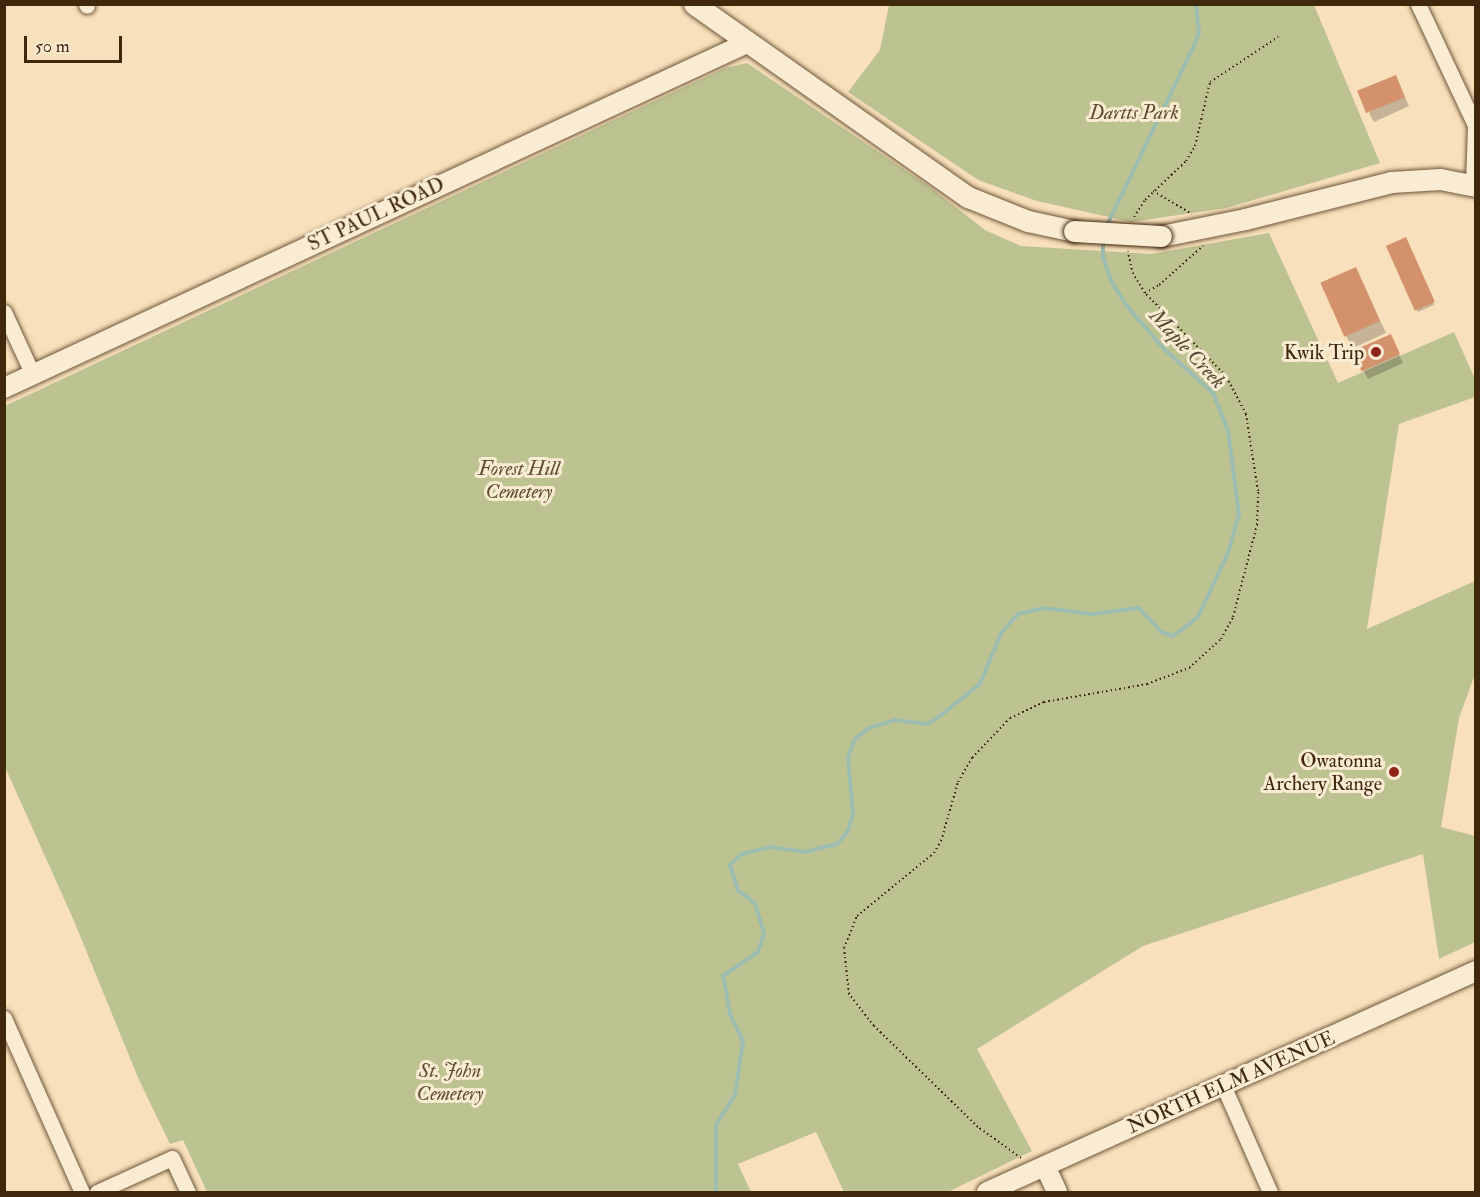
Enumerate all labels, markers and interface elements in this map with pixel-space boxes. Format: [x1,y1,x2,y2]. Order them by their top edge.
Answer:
scale bar [27,24,124,62]
text: 50 m [35,35,70,58]
park label: Dartts Park [1089,100,1179,124]
street label: ST PAUL ROAD [304,172,448,256]
water label: Maple Creek [1144,304,1230,394]
place label: Kwik Trip [1284,340,1364,364]
marker: Kwik Trip [1369,345,1383,359]
park label: Forest Hill Cemetery [478,456,560,503]
place label: Owatonna Archery Range [1263,748,1382,795]
marker: Owatonna Archery Range [1387,765,1401,779]
street label: NORTH ELM AVENUE [1124,1025,1338,1139]
park label: St. John Cemetery [417,1058,483,1105]

